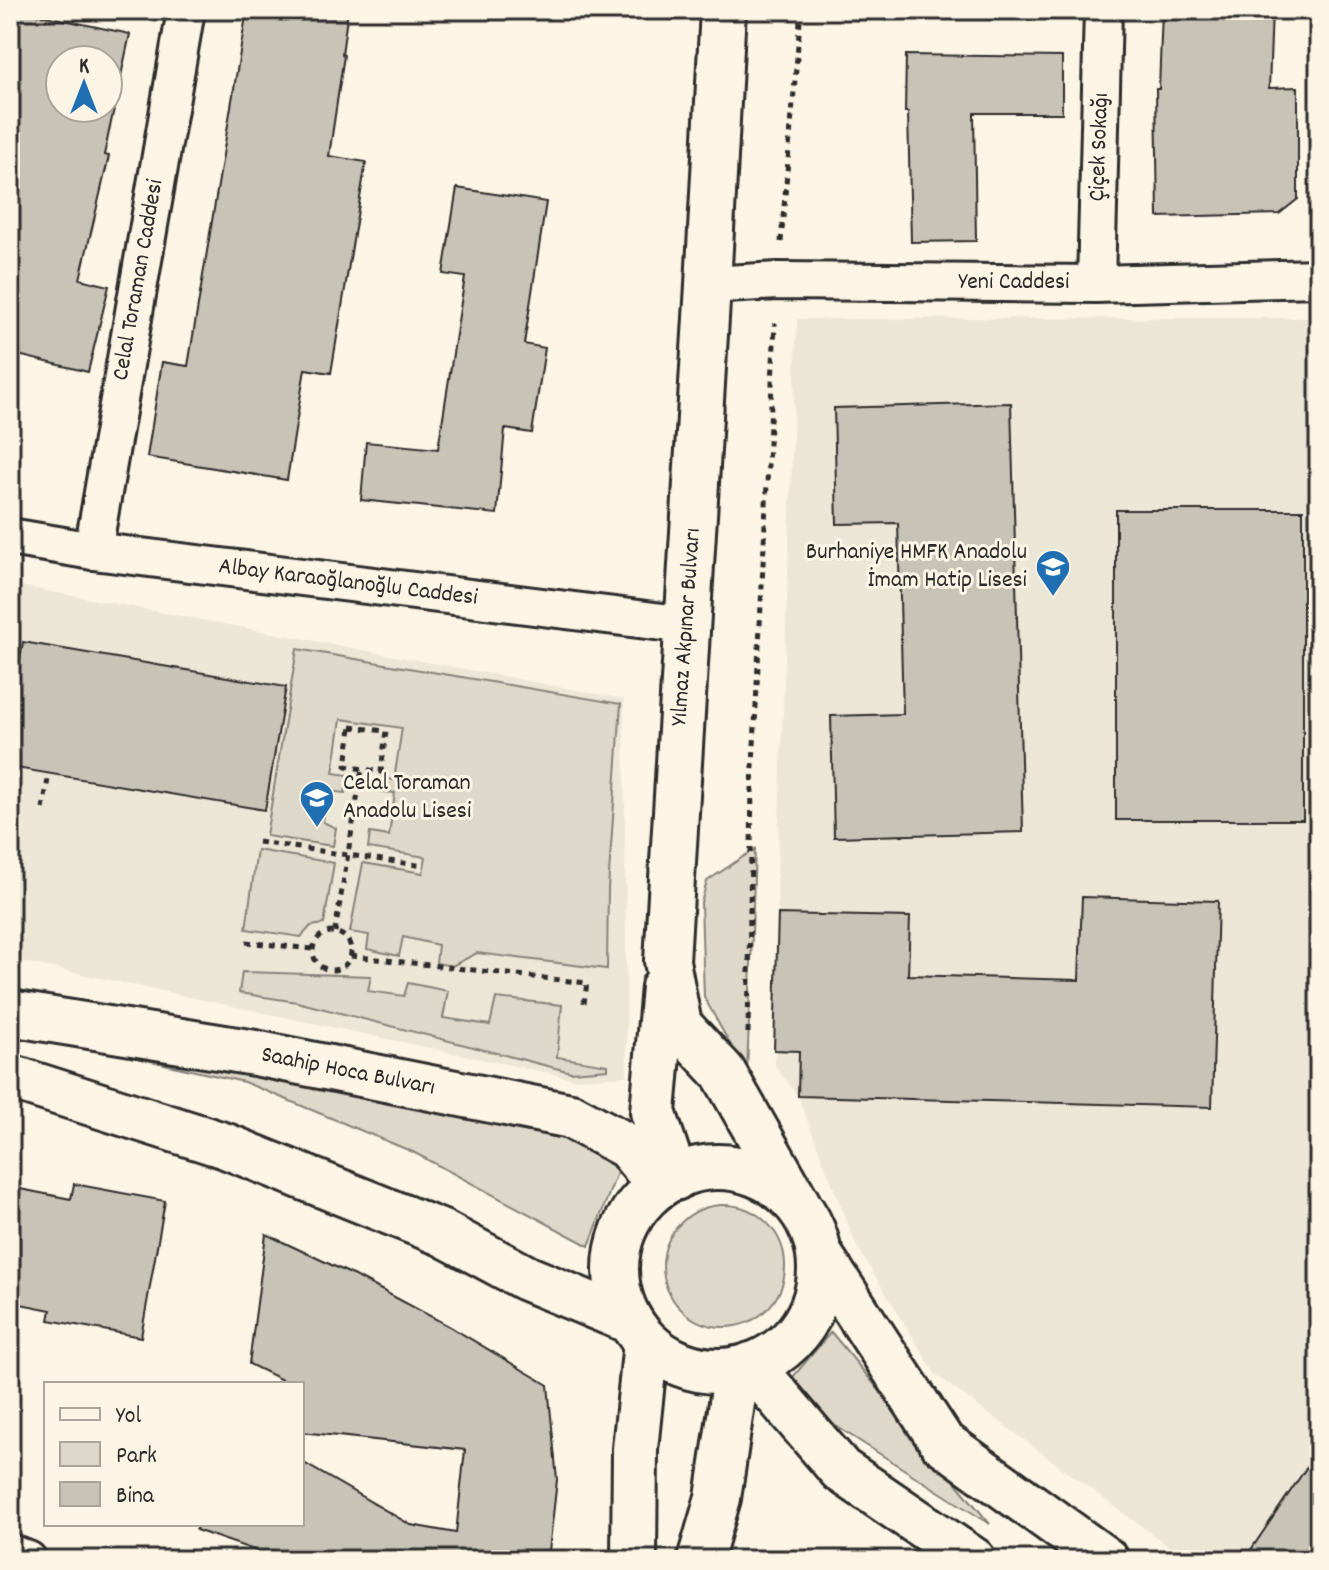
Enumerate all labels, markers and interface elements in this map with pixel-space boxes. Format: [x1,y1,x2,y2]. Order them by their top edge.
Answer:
north arrow [44,44,124,124]
text: K [79,52,89,83]
street label: Çiçek Sokağı [1081,92,1119,202]
street label: Celal Toraman Caddesi [105,177,173,383]
street label: Yeni Caddesi [959,266,1070,300]
street label: Yılmaz Akpınar Bulvarı [663,527,711,727]
place label: Burhaniye HMFK Anadolu İmam Hatip Lisesi [806,536,1027,598]
school or university icon: Burhaniye HMFK Anadolu İmam Hatip Lisesi [1034,548,1072,598]
street label: Albay Karaoğlanoğlu Caddesi [216,550,480,616]
place label: Celal Toraman Anadolu Lisesi [343,767,471,829]
school or university icon: Celal Toraman Anadolu Lisesi [298,779,336,829]
street label: Saahip Hoca Bulvarı [258,1038,438,1106]
legend [44,1382,304,1526]
text: Yol [116,1400,141,1434]
text: Park [116,1440,157,1474]
text: Bina [116,1480,155,1514]

